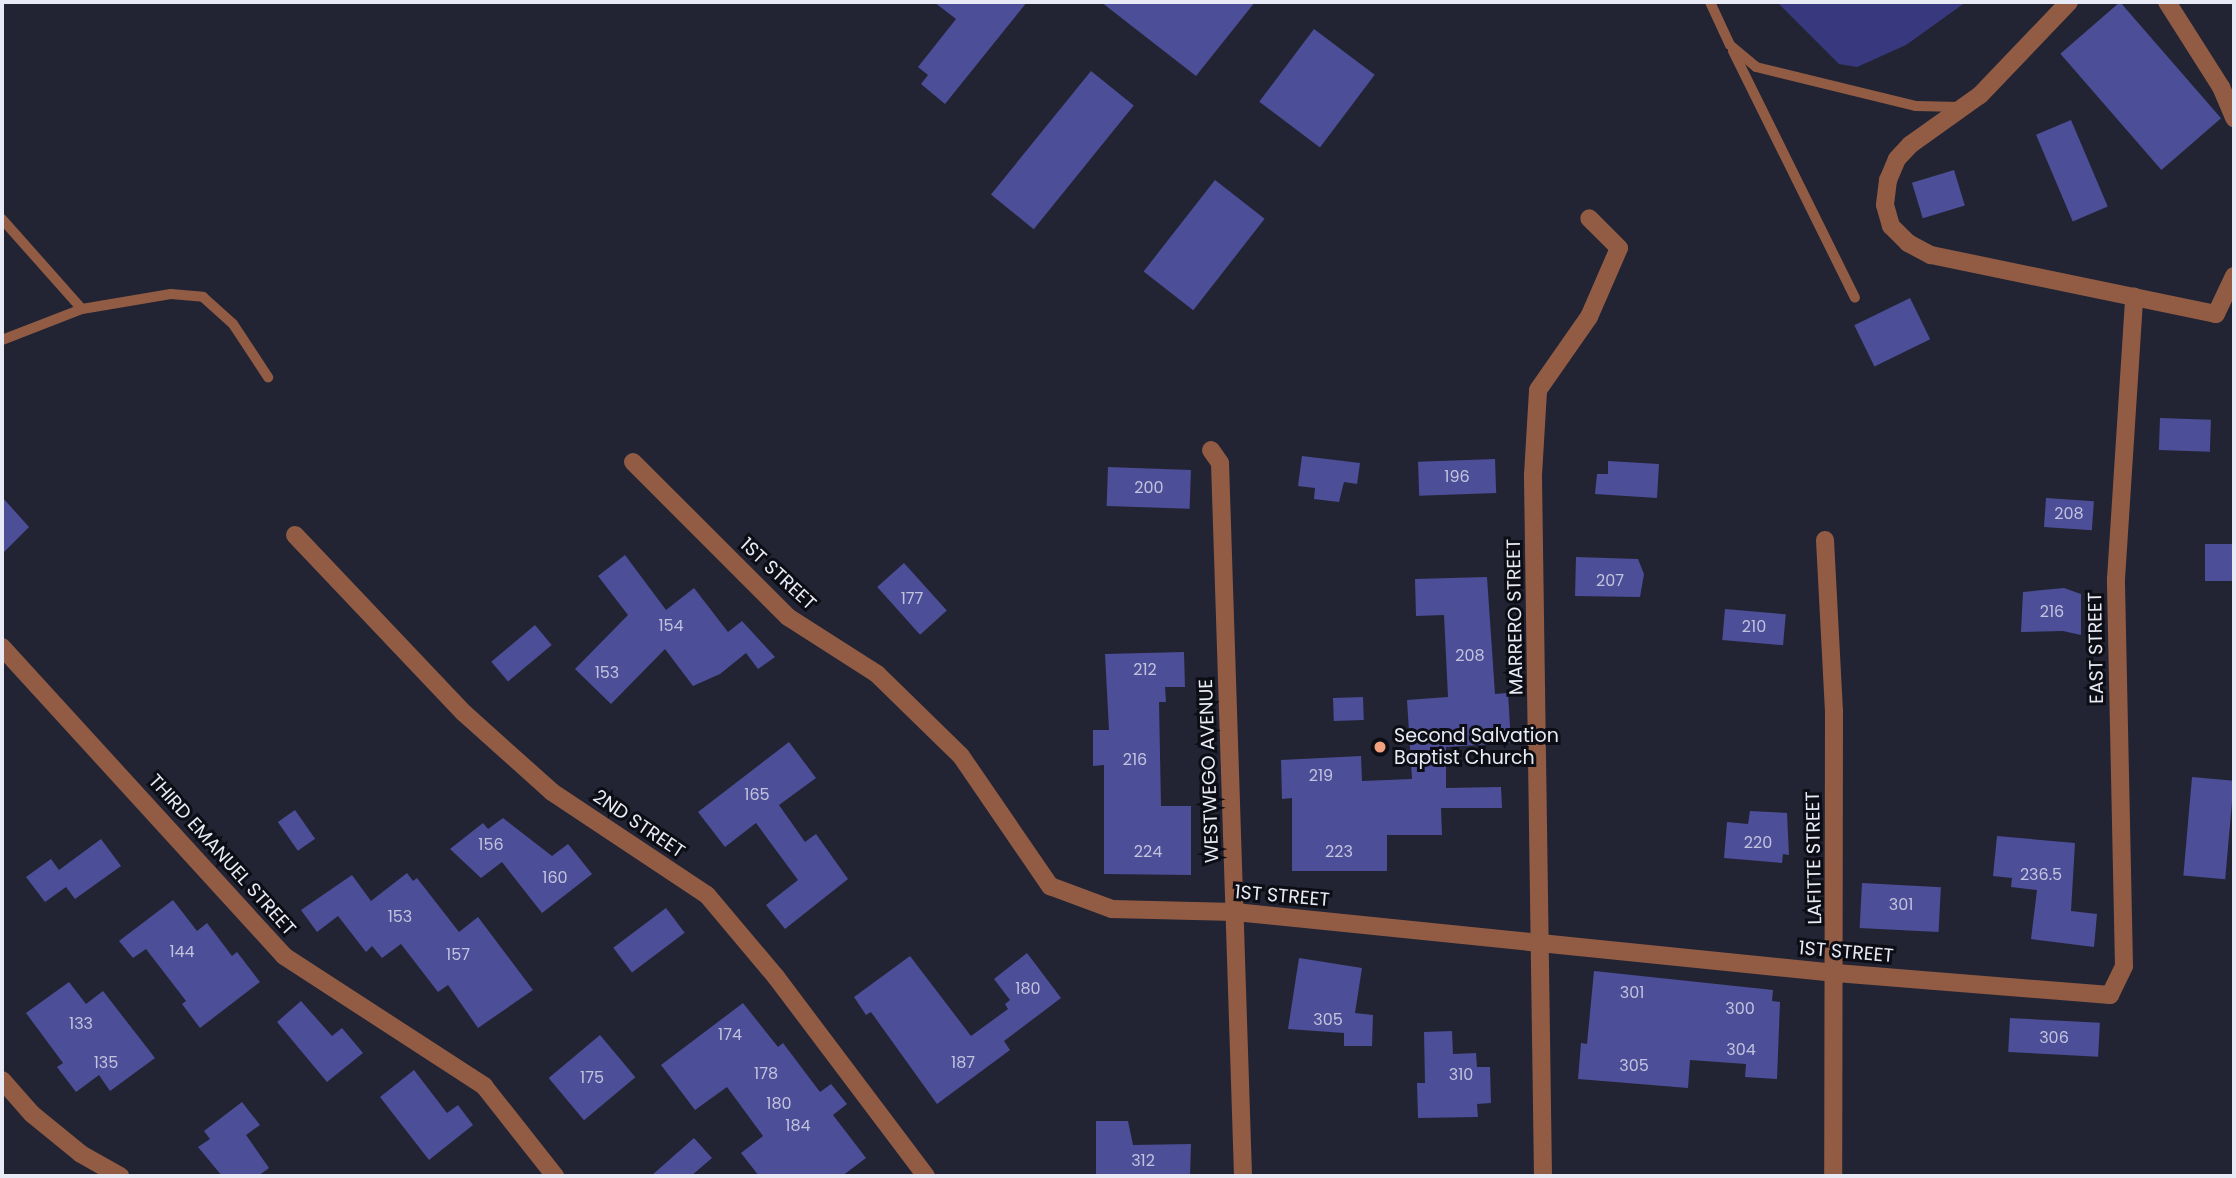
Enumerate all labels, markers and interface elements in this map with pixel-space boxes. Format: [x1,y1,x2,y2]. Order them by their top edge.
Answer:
house number: 196 [1444,467,1470,487]
house number: 200 [1134,478,1164,498]
house number: 208 [2054,504,2084,524]
street label: 1ST STREET [735,533,821,615]
street label: MARRERO STREET [1502,539,1528,695]
house number: 207 [1596,571,1624,591]
house number: 177 [901,589,923,609]
street label: EAST STREET [2084,592,2108,704]
house number: 216 [2040,602,2064,622]
house number: 154 [658,616,684,636]
house number: 210 [1742,617,1766,637]
house number: 208 [1455,646,1485,666]
house number: 212 [1133,660,1157,680]
house number: 153 [595,663,619,683]
street label: WESTWEGO AVENUE [1194,679,1224,863]
place label: Second Salvation Baptist Church [1394,725,1559,769]
marker: Second Salvation Baptist Church [1372,739,1388,755]
house number: 216 [1123,750,1147,770]
house number: 219 [1309,766,1333,786]
street label: THIRD EMANUEL STREET [144,770,300,940]
street label: 2ND STREET [589,785,689,863]
house number: 165 [744,785,770,805]
street label: LAFITTE STREET [1801,791,1827,925]
house number: 220 [1744,833,1772,853]
house number: 156 [478,835,504,855]
house number: 224 [1134,842,1162,862]
house number: 223 [1325,842,1353,862]
house number: 236.5 [2020,865,2062,885]
house number: 160 [542,868,568,888]
street label: 1ST STREET [1234,880,1330,912]
house number: 301 [1889,895,1913,915]
house number: 153 [388,907,412,927]
street label: 1ST STREET [1798,936,1894,968]
house number: 144 [169,942,195,962]
house number: 157 [446,945,470,965]
house number: 180 [1015,979,1041,999]
house number: 301 [1620,983,1644,1003]
house number: 300 [1725,999,1755,1019]
house number: 305 [1313,1010,1343,1030]
house number: 133 [69,1014,93,1034]
house number: 174 [718,1025,742,1045]
house number: 306 [2039,1028,2069,1048]
house number: 304 [1726,1040,1756,1060]
house number: 135 [94,1053,118,1073]
house number: 187 [951,1053,975,1073]
house number: 305 [1619,1056,1649,1076]
house number: 178 [754,1064,778,1084]
house number: 310 [1449,1065,1473,1085]
house number: 175 [580,1068,604,1088]
house number: 180 [766,1094,792,1114]
house number: 184 [785,1116,811,1136]
house number: 312 [1131,1151,1155,1171]

